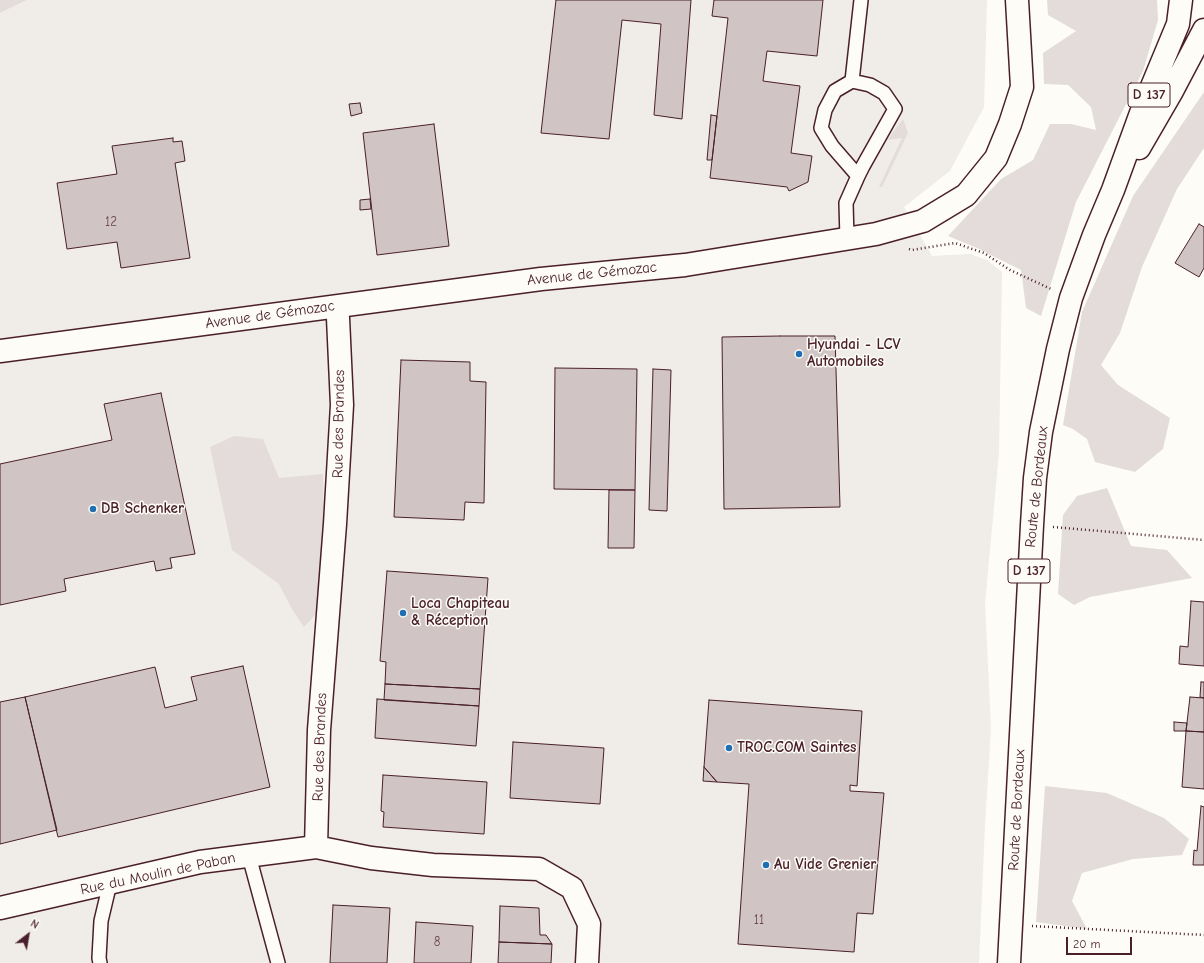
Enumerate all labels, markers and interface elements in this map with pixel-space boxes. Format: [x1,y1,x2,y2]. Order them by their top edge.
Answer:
road number: D 137 [1128,83,1170,107]
house number: 12 [105,214,117,230]
street label: Avenue de Gémozac [526,258,658,290]
street label: Avenue de Gémozac [204,297,336,333]
place label: Hyundai - LCV Automobiles [807,336,901,371]
marker: Hyundai - LCV Automobiles [794,349,804,359]
street label: Rue des Brandes [329,370,349,478]
street label: Route de Bordeaux [1022,425,1052,549]
place label: DB Schenker [101,500,184,518]
marker: DB Schenker [88,504,98,514]
road number: D 137 [1008,559,1050,583]
place label: Loca Chapiteau & Réception [411,595,510,630]
marker: Loca Chapiteau & Réception [398,608,408,618]
street label: Rue des Brandes [309,692,331,802]
place label: TROC.COM Saintes [737,739,856,757]
marker: TROC.COM Saintes [724,743,734,753]
street label: Route de Bordeaux [1005,749,1029,871]
street label: Rue du Moulin de Paban [79,849,237,899]
place label: Au Vide Grenier [774,856,876,874]
marker: Au Vide Grenier [761,860,771,870]
house number: 11 [754,912,764,928]
north arrow [8,915,48,955]
text: N [28,917,41,932]
scale bar [1068,929,1134,955]
house number: 8 [434,934,440,950]
text: 20 m [1073,937,1101,951]

